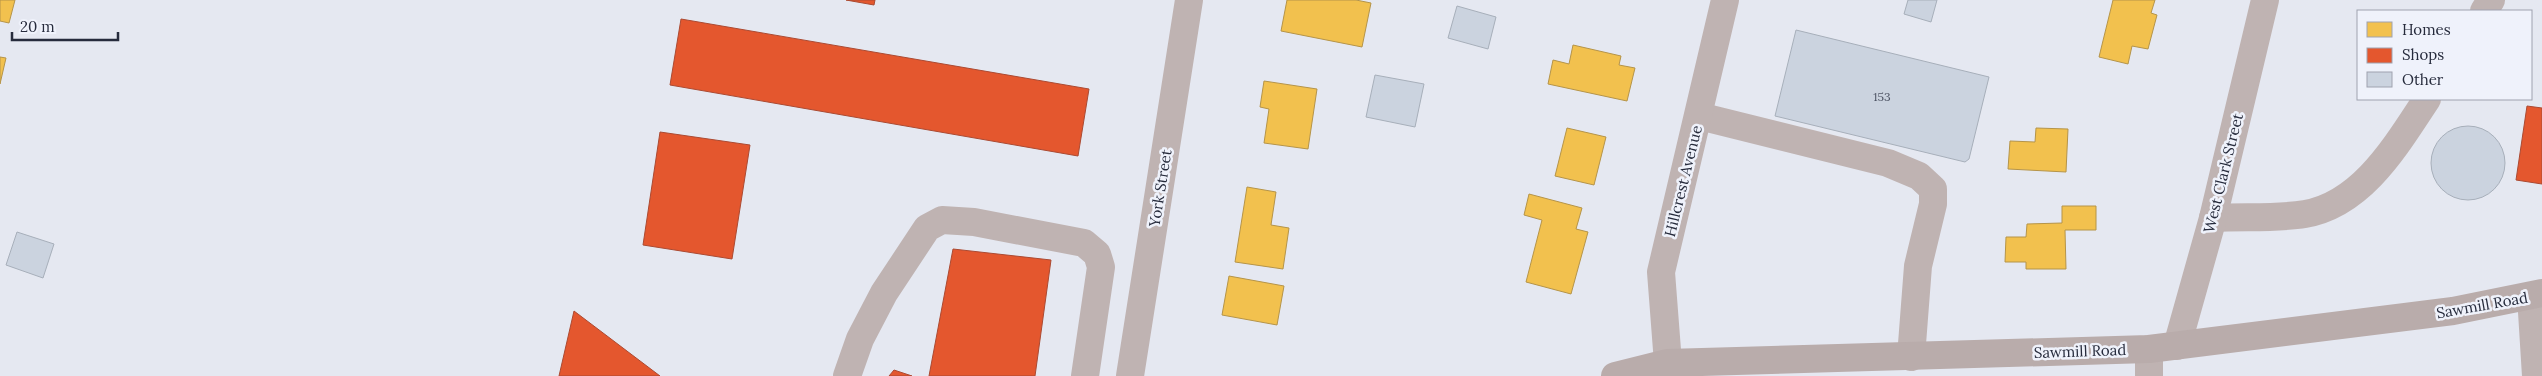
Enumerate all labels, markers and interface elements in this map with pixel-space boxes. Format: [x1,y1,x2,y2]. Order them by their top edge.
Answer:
scale bar [12,10,119,42]
legend [2357,10,2532,100]
text: 20 m [20,17,55,36]
text: Homes [2402,20,2451,39]
text: Shops [2402,45,2444,64]
text: Other [2402,70,2444,89]
house number: 153 [1873,89,1891,104]
street label: West Clark Street [2199,111,2247,235]
street label: Hillcrest Avenue [1660,123,1706,239]
street label: York Street [1144,148,1176,229]
street label: Sawmill Road [2435,288,2529,322]
street label: Sawmill Road [2033,340,2127,362]

